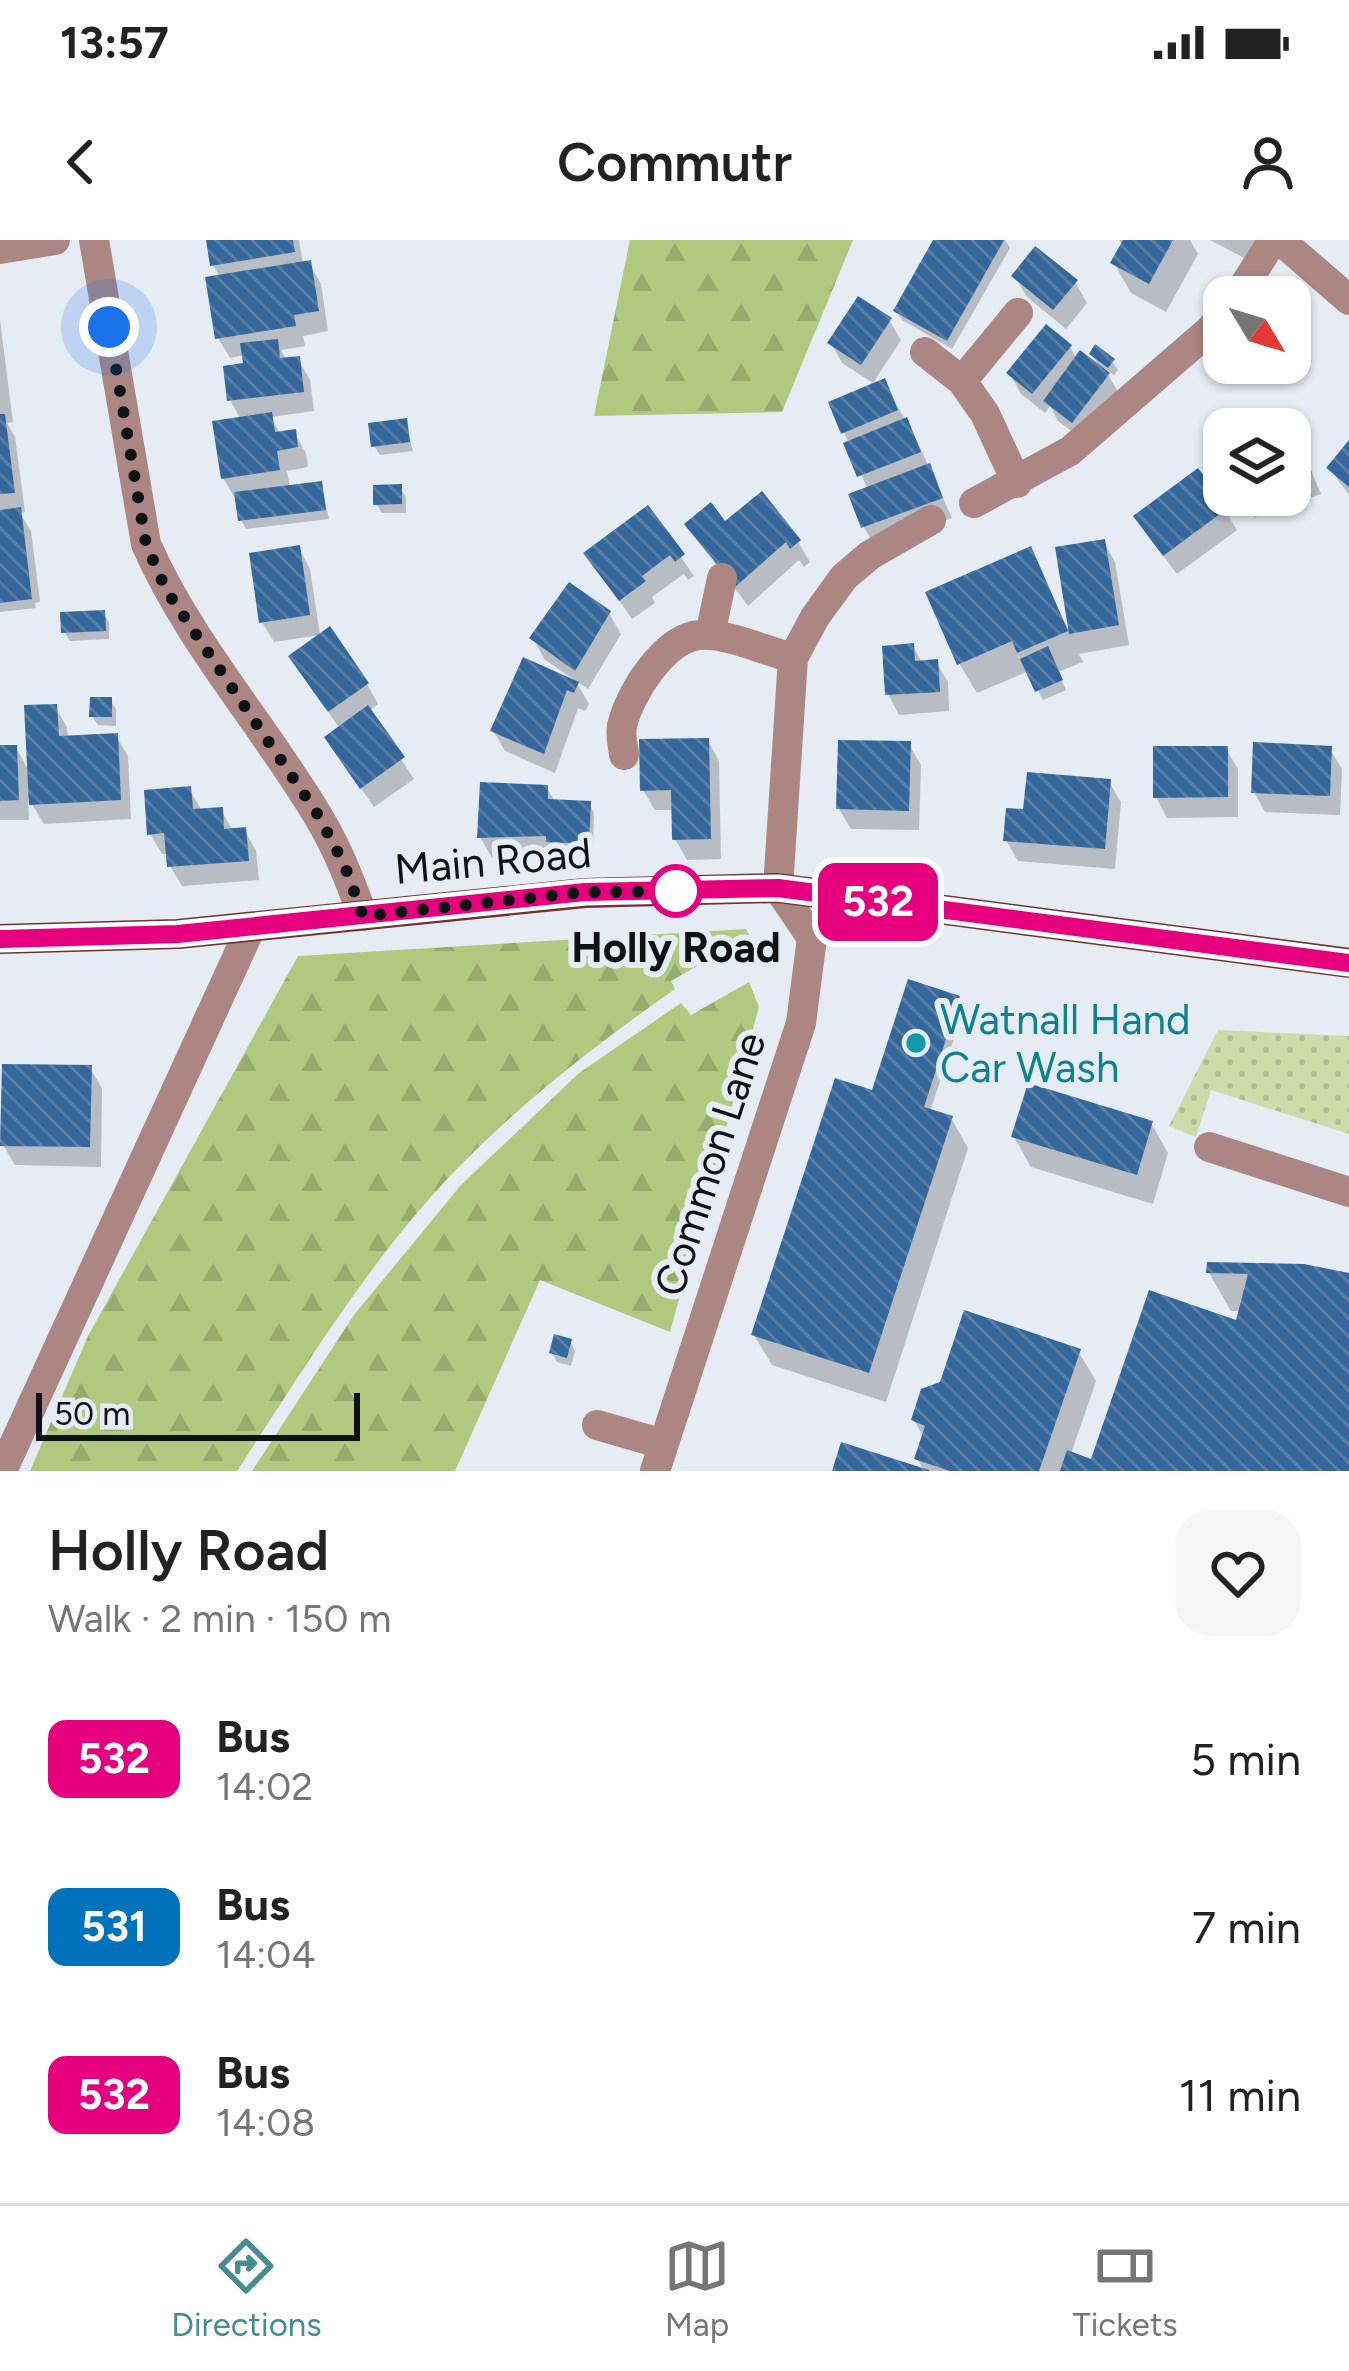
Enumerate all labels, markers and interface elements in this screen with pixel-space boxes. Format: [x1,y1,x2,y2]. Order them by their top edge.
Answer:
text: 13:57 [60,15,169,69]
icon: back [48,129,114,195]
icon: person [1235,129,1301,195]
text: Commutr [557,130,792,195]
north arrow [1203,276,1311,384]
map controls [1203,276,1311,516]
your location [79,297,139,357]
button: layers [1203,408,1311,516]
street label: Main Road [393,827,593,895]
line badge: 532 [809,863,947,941]
marker: Holly Road [651,866,701,916]
text: 532 [842,876,914,927]
place label: Holly Road [571,922,781,973]
place label: Watnall Hand Car Wash [940,994,1191,1093]
street label: Common Lane [643,1026,777,1302]
marker: Watnall Hand Car Wash [903,1030,929,1056]
scale bar [36,1387,360,1440]
text: 50 m [54,1394,130,1433]
button: heart [1175,1510,1301,1636]
text: Holly Road [48,1516,329,1584]
text: Walk · 2 min · 150 m [48,1595,391,1642]
text: Bus [216,1709,290,1763]
text: 5 min [1190,1732,1301,1786]
text: 532 [78,1733,150,1784]
text: 14:02 [216,1763,313,1810]
text: Bus [216,1877,290,1931]
text: 7 min [1192,1900,1301,1954]
text: 531 [81,1901,147,1952]
text: 14:04 [216,1931,315,1978]
text: Bus [216,2045,290,2099]
text: 11 min [1179,2068,1301,2122]
text: 532 [78,2069,150,2120]
text: 14:08 [216,2099,315,2146]
tab: Directions [171,2233,322,2344]
tab: Map [664,2233,730,2344]
tab: Tickets [1073,2233,1178,2344]

